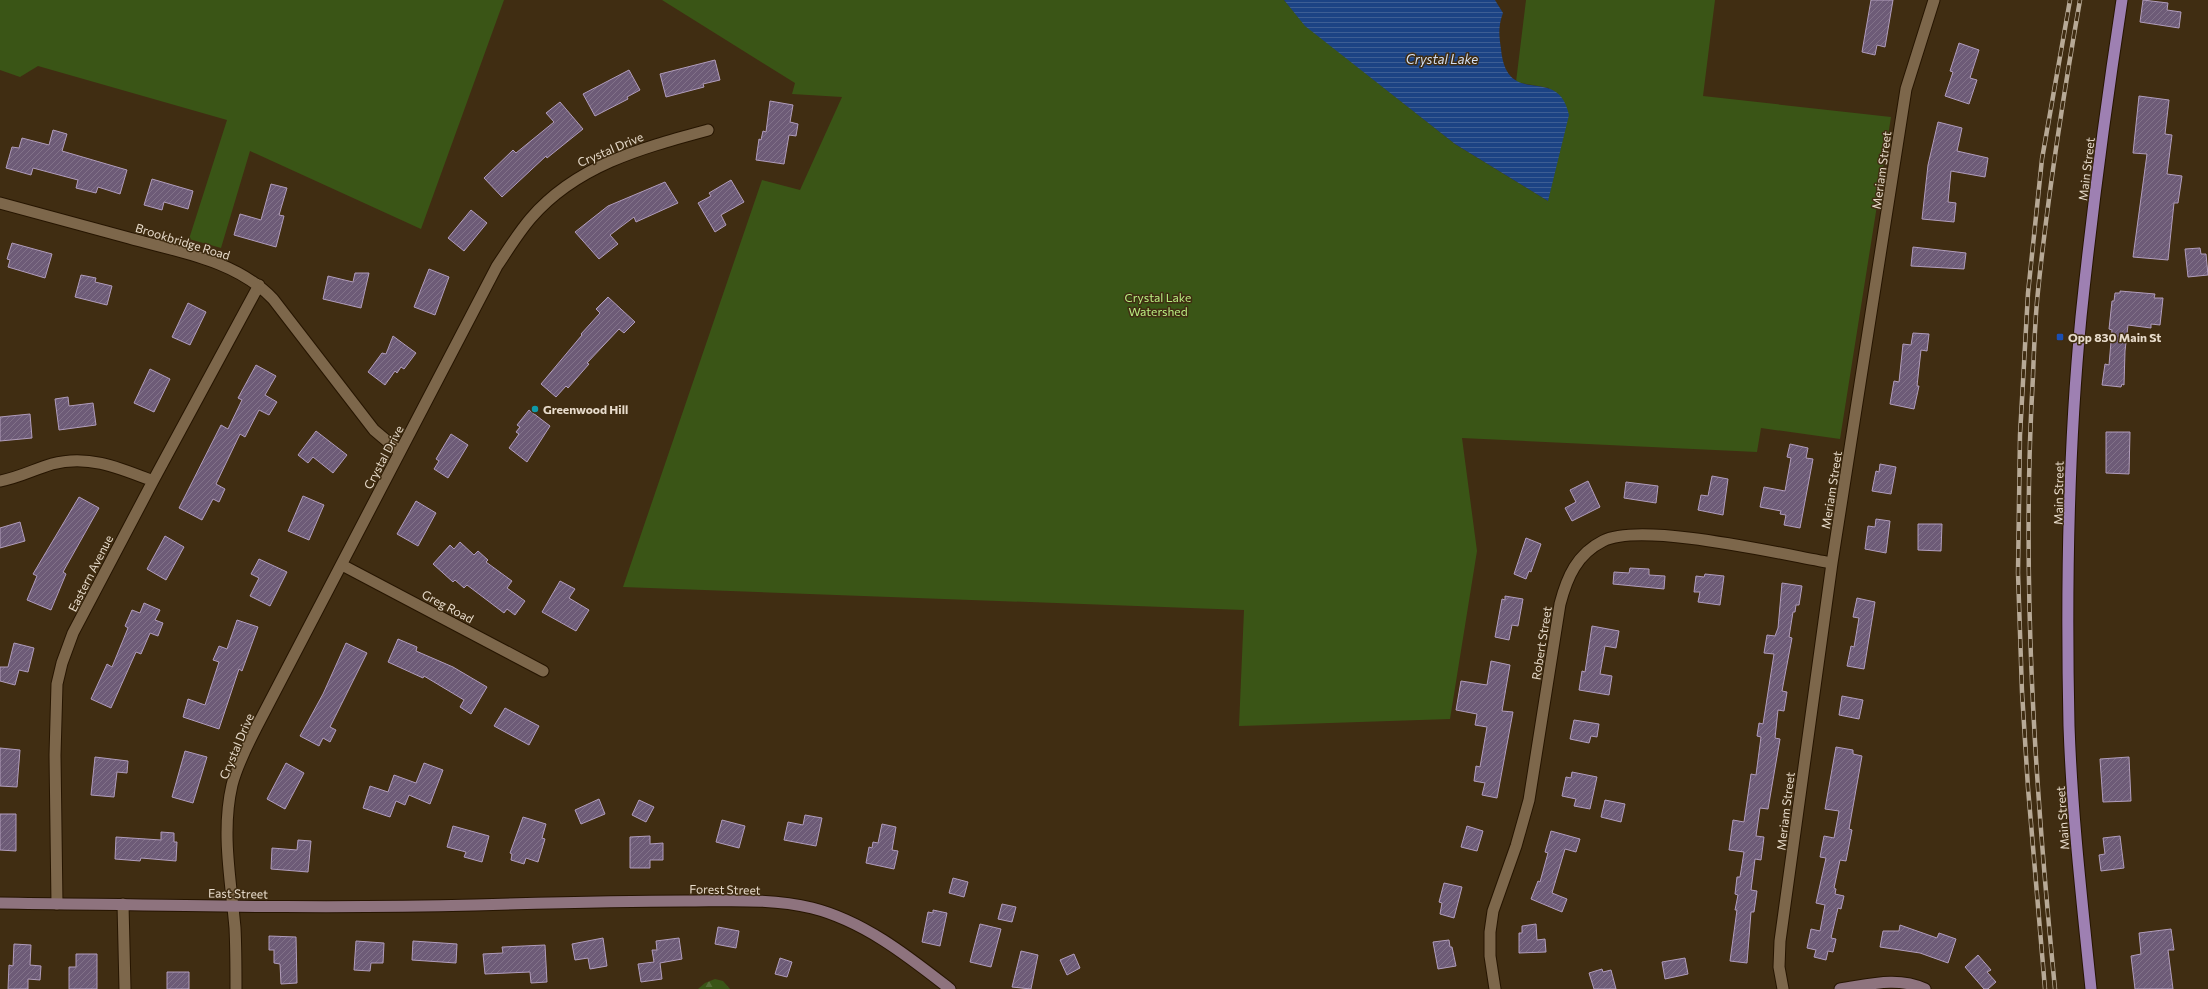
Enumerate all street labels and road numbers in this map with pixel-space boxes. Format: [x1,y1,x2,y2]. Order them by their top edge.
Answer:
street label: Crystal Drive [575,129,645,169]
street label: Meriam Street [1869,130,1893,210]
street label: Main Street [2075,136,2097,202]
street label: Brookbridge Road [134,220,232,262]
street label: Crystal Drive [360,423,406,491]
street label: Meriam Street [1818,450,1844,530]
street label: Main Street [2050,461,2066,525]
street label: Eastern Avenue [65,532,115,614]
street label: Greg Road [420,587,476,625]
street label: Robert Street [1528,605,1554,681]
street label: Crystal Drive [216,711,256,781]
street label: Meriam Street [1773,771,1797,851]
street label: Main Street [2053,786,2071,850]
street label: Forest Street [689,881,761,897]
street label: East Street [208,885,268,901]

